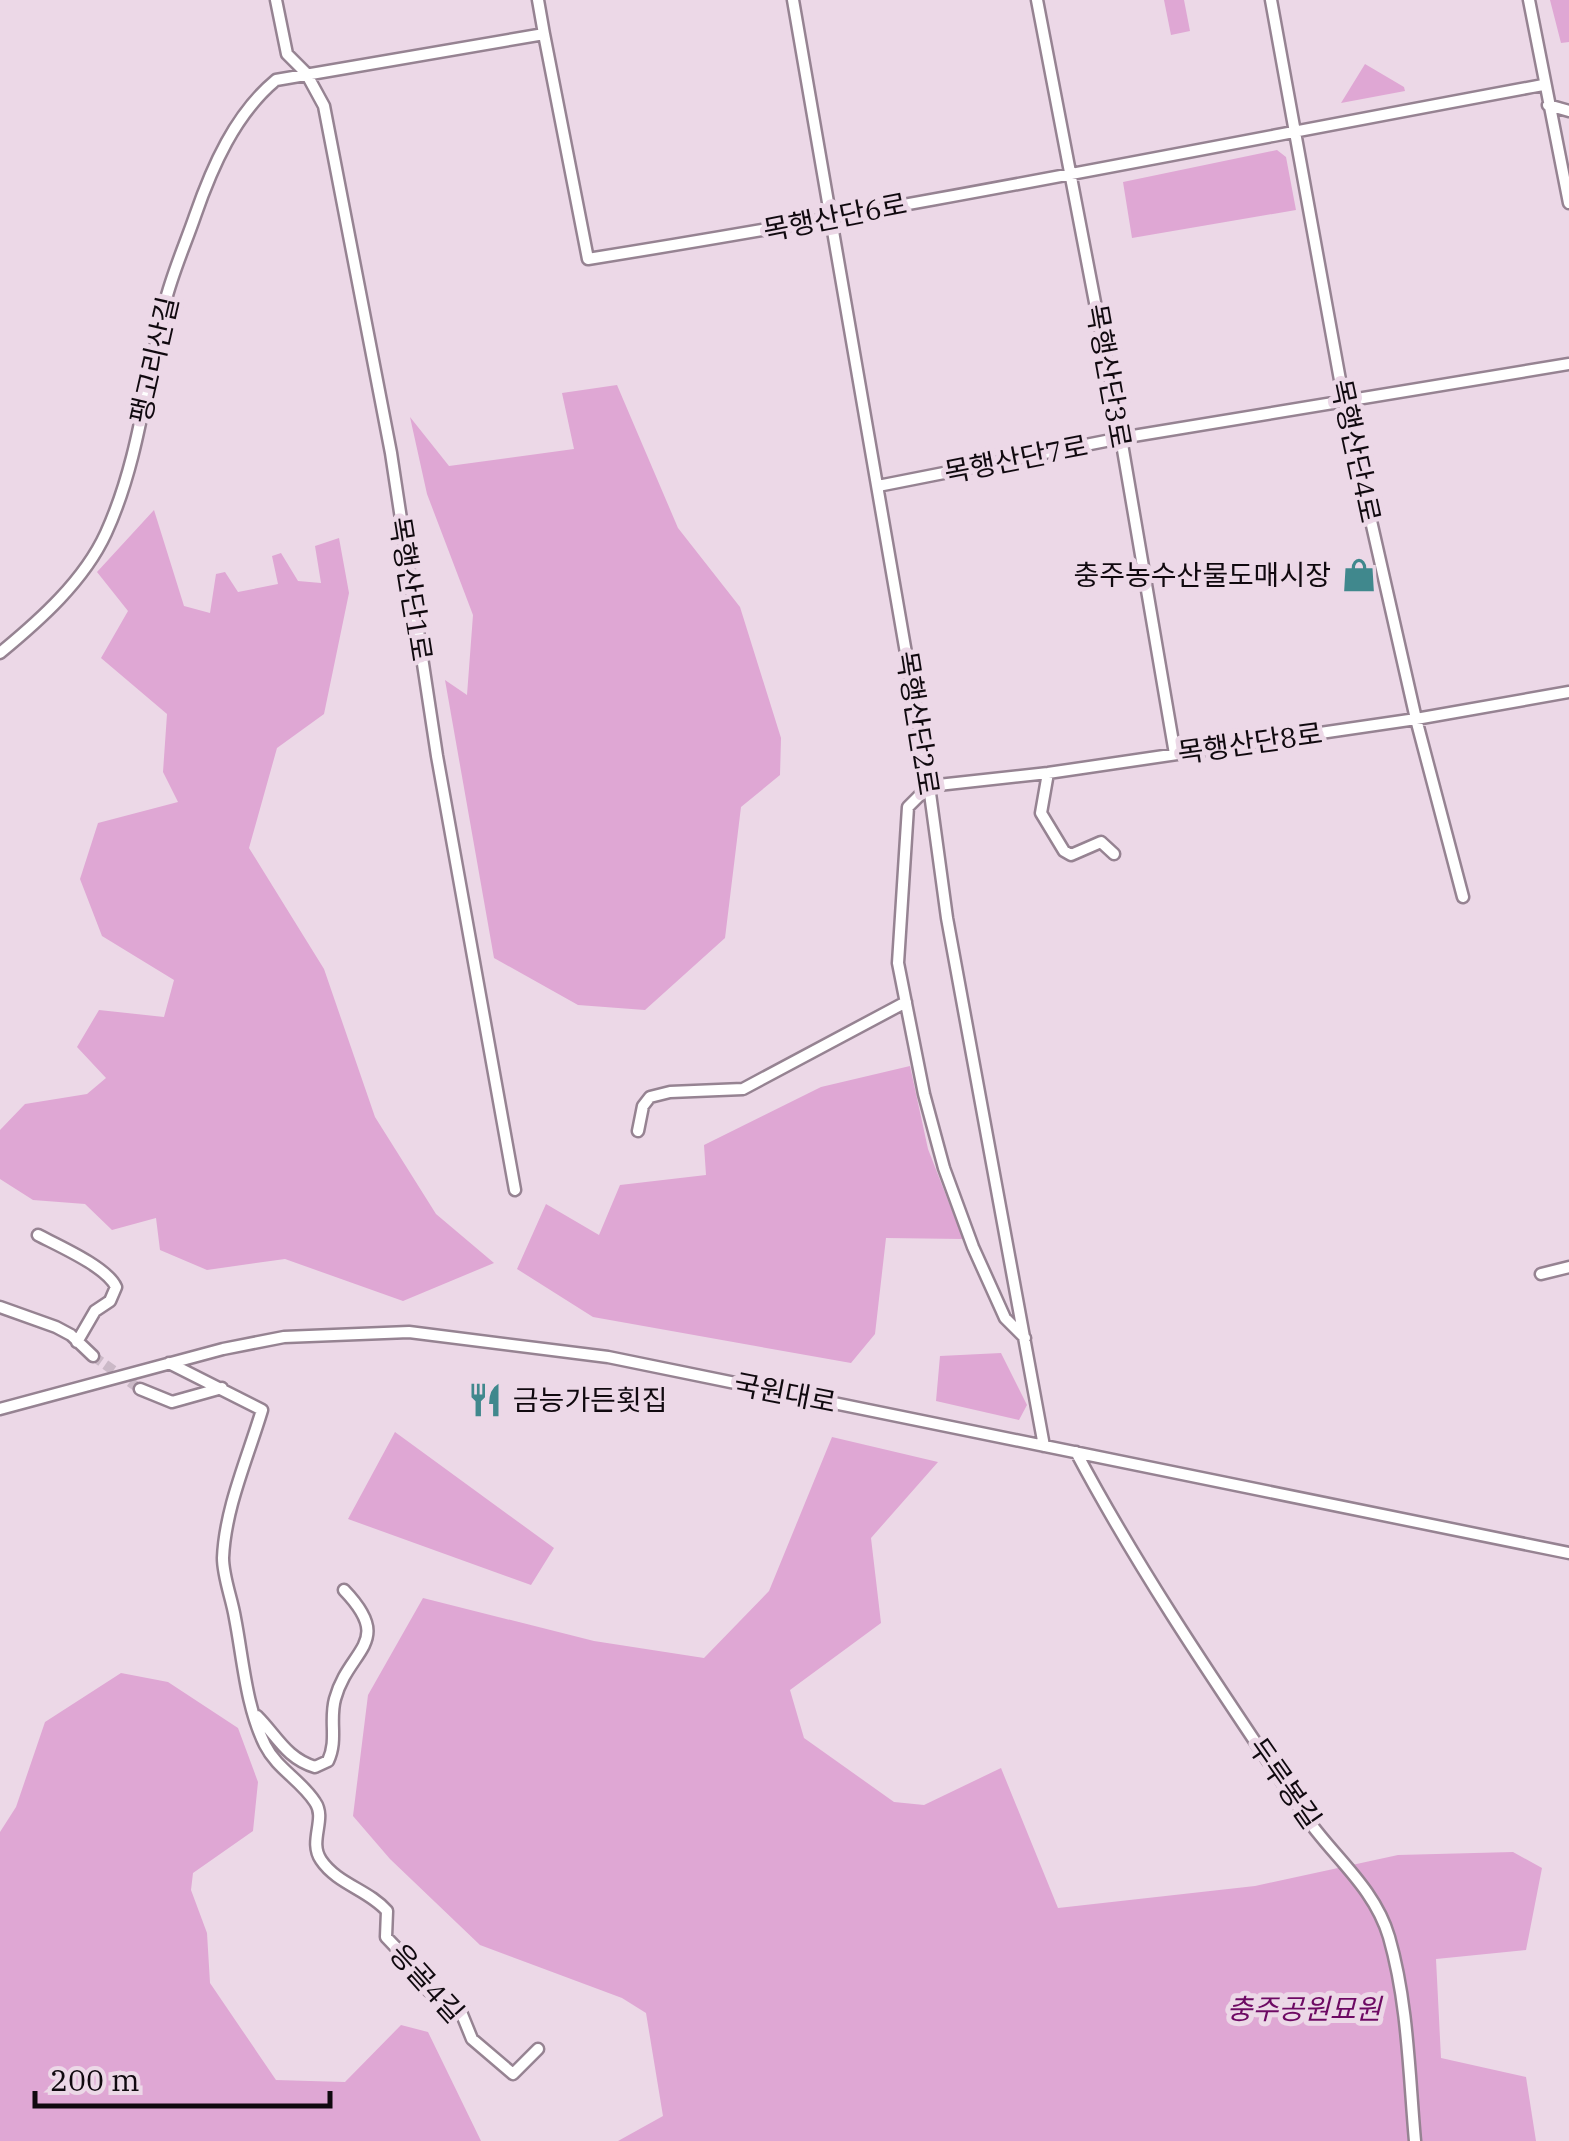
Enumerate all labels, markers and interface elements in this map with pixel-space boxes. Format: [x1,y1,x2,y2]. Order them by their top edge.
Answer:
street label: 목행산단6로 [760,184,910,249]
street label: 팽고리산길 [121,293,186,427]
street label: 목행산단3로 [1079,301,1140,451]
street label: 목행산단4로 [1323,376,1390,526]
street label: 목행산단7로 [941,426,1091,491]
street label: 목행산단1로 [382,514,441,664]
place label: 충주농수산물도매시장 [1073,556,1331,593]
shop icon: 충주농수산물도매시장 [1340,556,1378,594]
street label: 목행산단2로 [889,648,948,798]
street label: 목행산단8로 [1175,714,1325,771]
street label: 국원대로 [731,1365,839,1421]
restaurant icon: 금능가든횟집 [466,1381,504,1419]
place label: 금능가든횟집 [513,1381,668,1418]
street label: 두루봉길 [1241,1730,1330,1836]
street label: 응골4길 [382,1935,473,2030]
park label: 충주공원묘원 [1227,1990,1384,2027]
scale bar [35,2046,330,2108]
text: 200 m [50,2060,140,2099]

